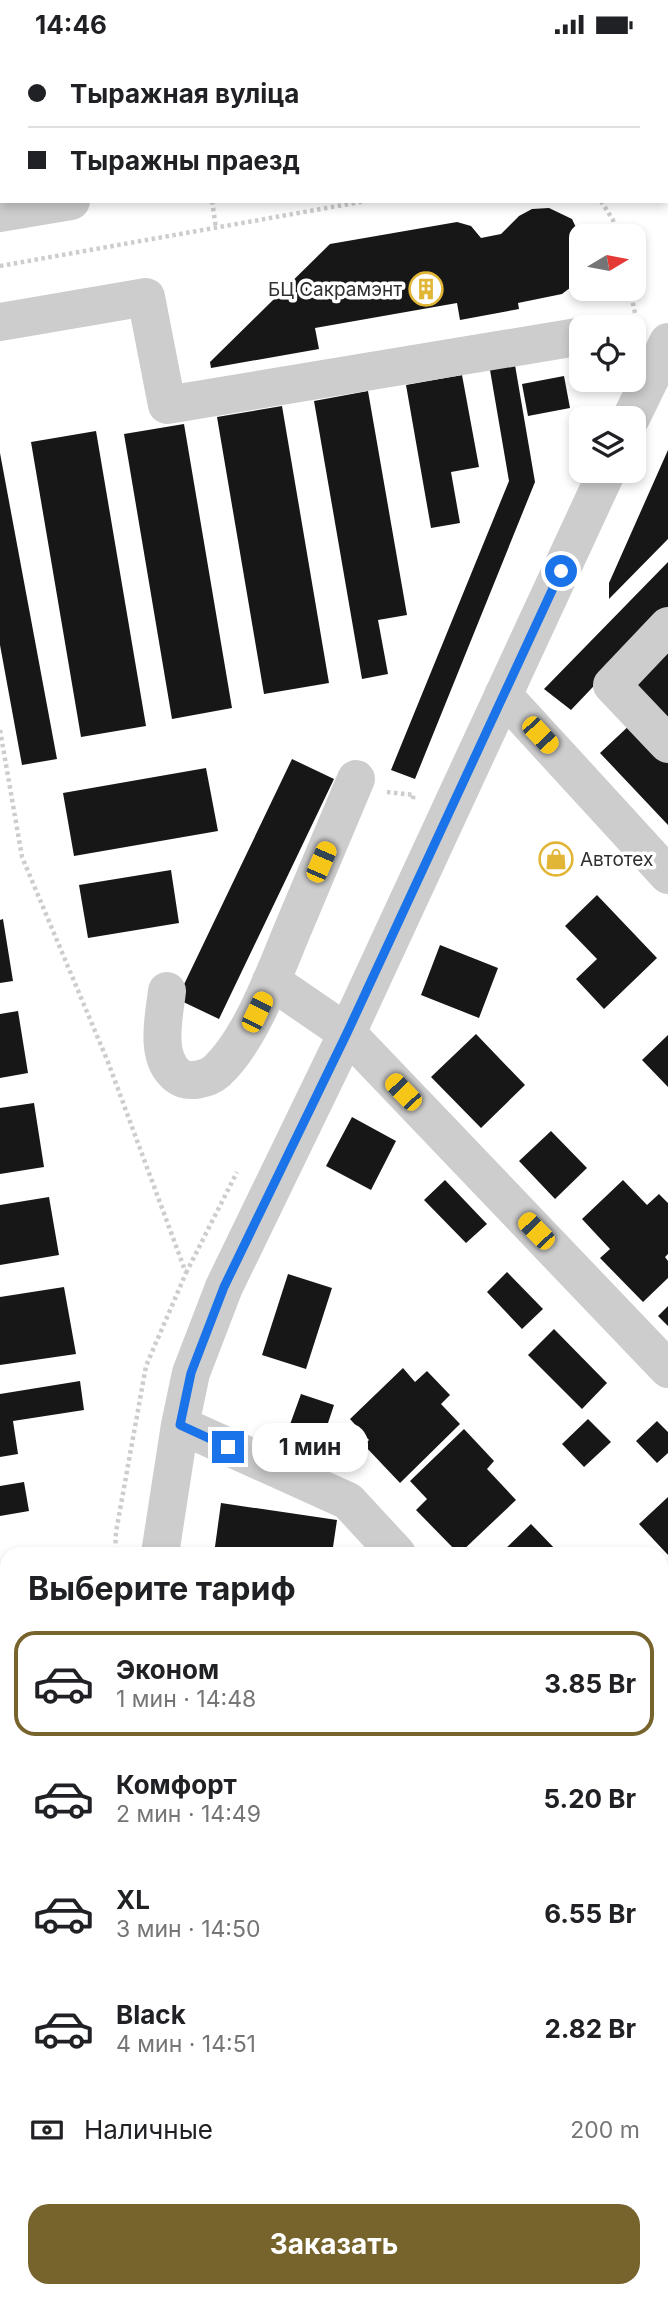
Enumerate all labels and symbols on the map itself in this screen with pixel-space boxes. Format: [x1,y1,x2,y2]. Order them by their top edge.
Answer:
north arrow [569,224,646,301]
building icon: БЦ Сакрамэнт [407,270,445,308]
place label: БЦ Сакрамэнт [268,278,402,301]
route start [545,555,577,587]
car [518,712,563,758]
car [304,839,339,885]
shop icon: Автотех [537,840,575,878]
place label: Автотех [580,848,653,871]
car [239,989,276,1035]
car [381,1070,426,1114]
car [514,1209,559,1253]
callout: 1 мин [252,1423,368,1471]
route end [212,1431,244,1463]

